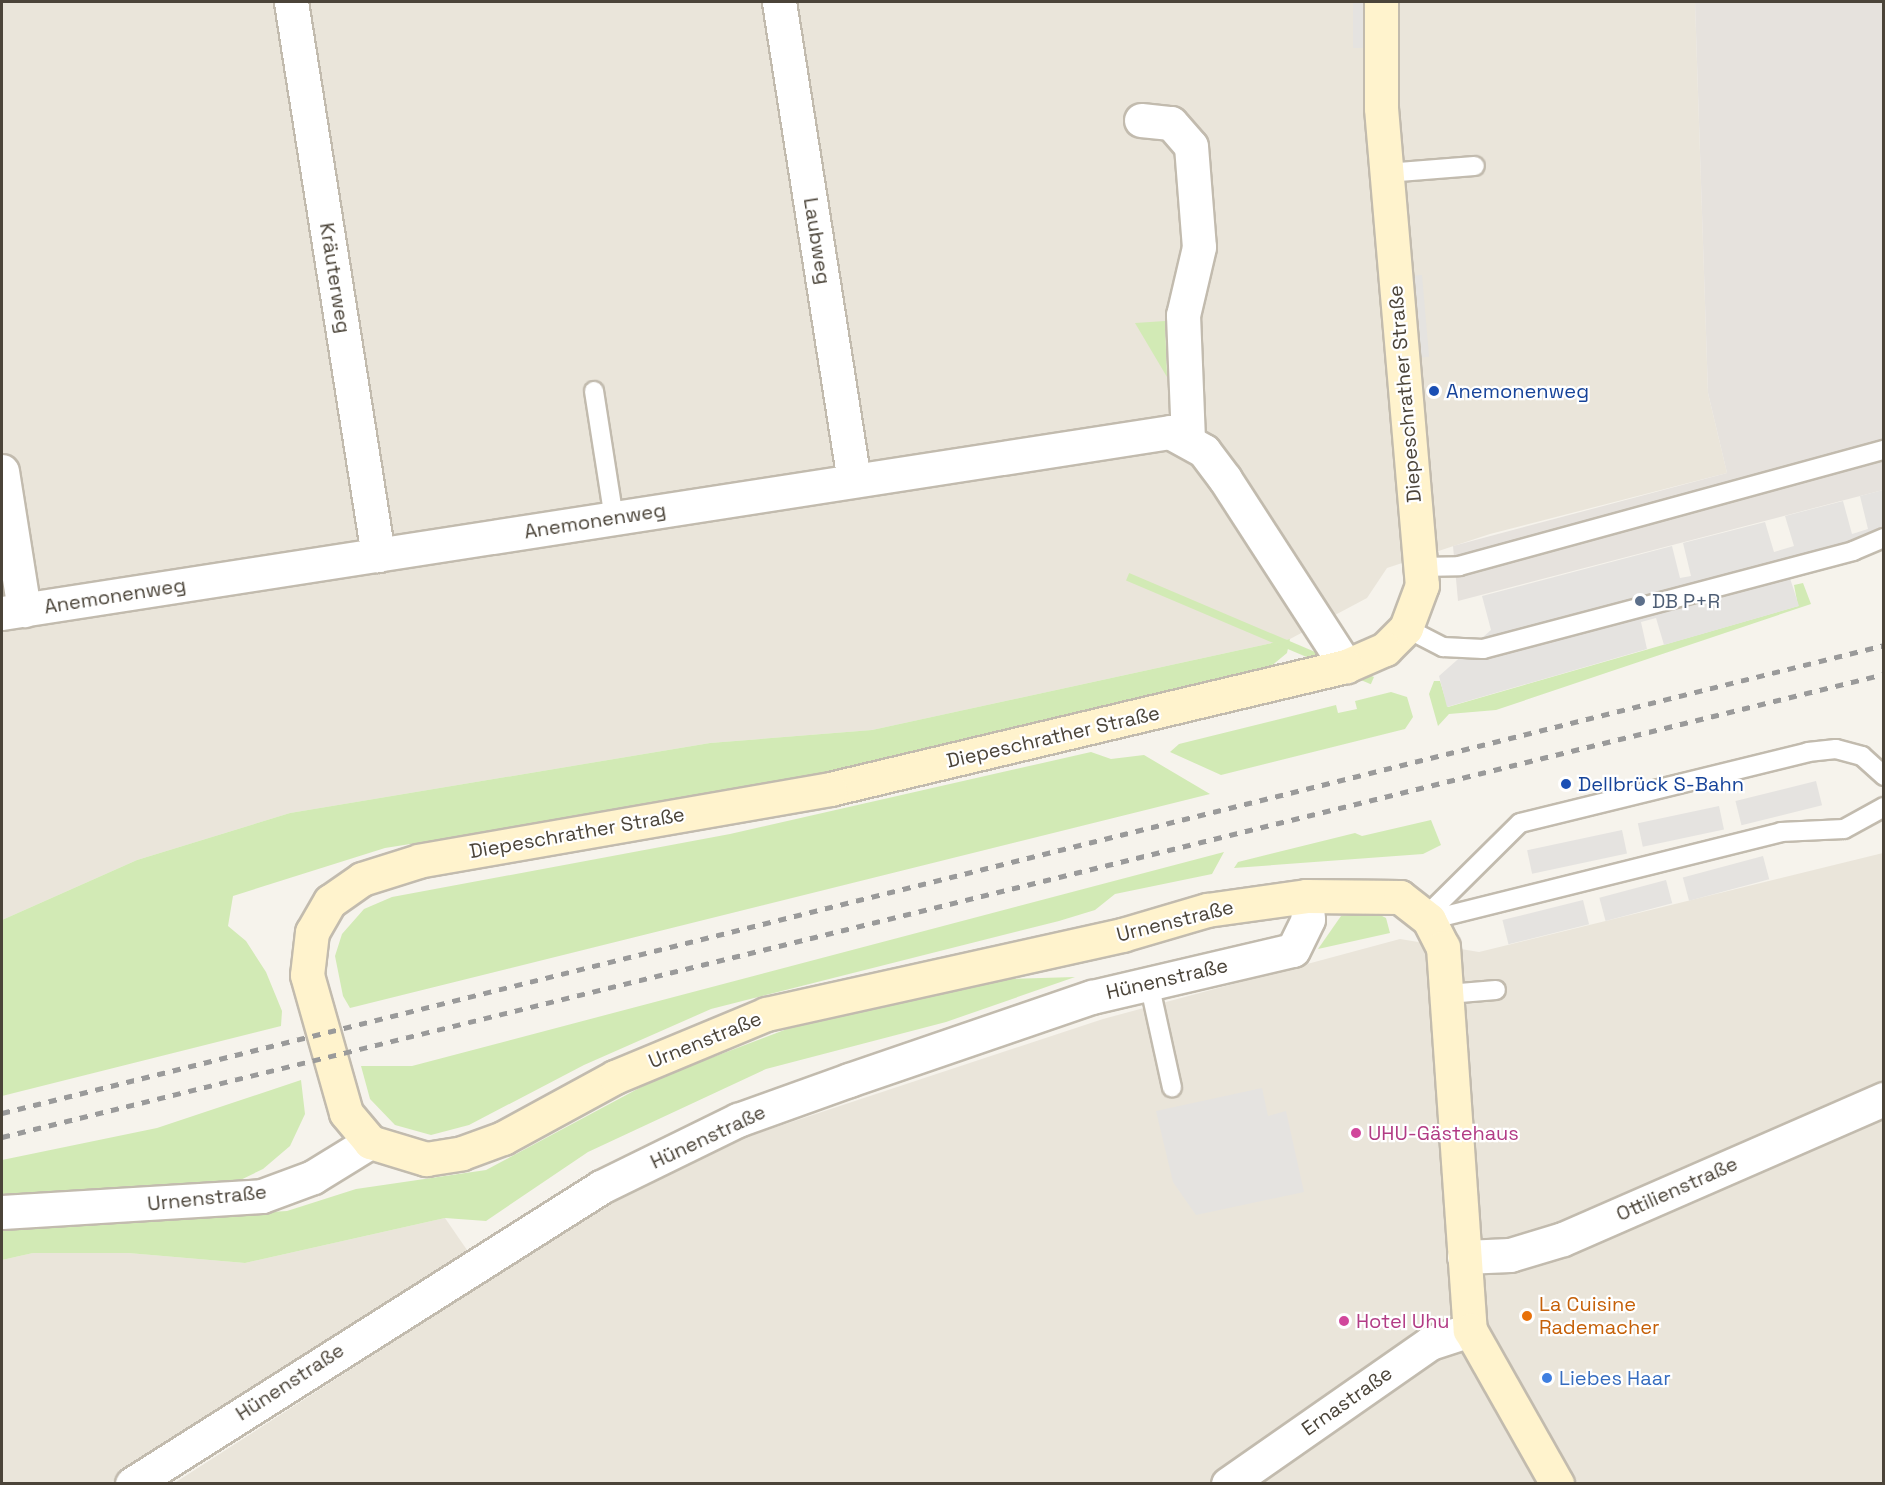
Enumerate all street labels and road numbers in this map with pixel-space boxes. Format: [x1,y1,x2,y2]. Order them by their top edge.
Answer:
street label: Laubweg [798,196,836,286]
street label: Kräuterweg [314,221,356,335]
street label: Diepeschrather Straße [1384,284,1426,504]
street label: Anemonenweg [522,498,668,544]
street label: Anemonenweg [42,573,188,619]
street label: Diepeschrather Straße [944,701,1162,773]
street label: Diepeschrather Straße [468,802,686,864]
street label: Urnenstraße [1114,895,1236,947]
street label: Hünenstraße [1104,953,1230,1005]
street label: Urnenstraße [645,1006,765,1074]
street label: Hünenstraße [647,1100,769,1174]
street label: Ottilienstraße [1613,1152,1741,1226]
street label: Urnenstraße [146,1180,268,1216]
street label: Hünenstraße [231,1338,349,1426]
street label: Ernastraße [1297,1361,1397,1441]

